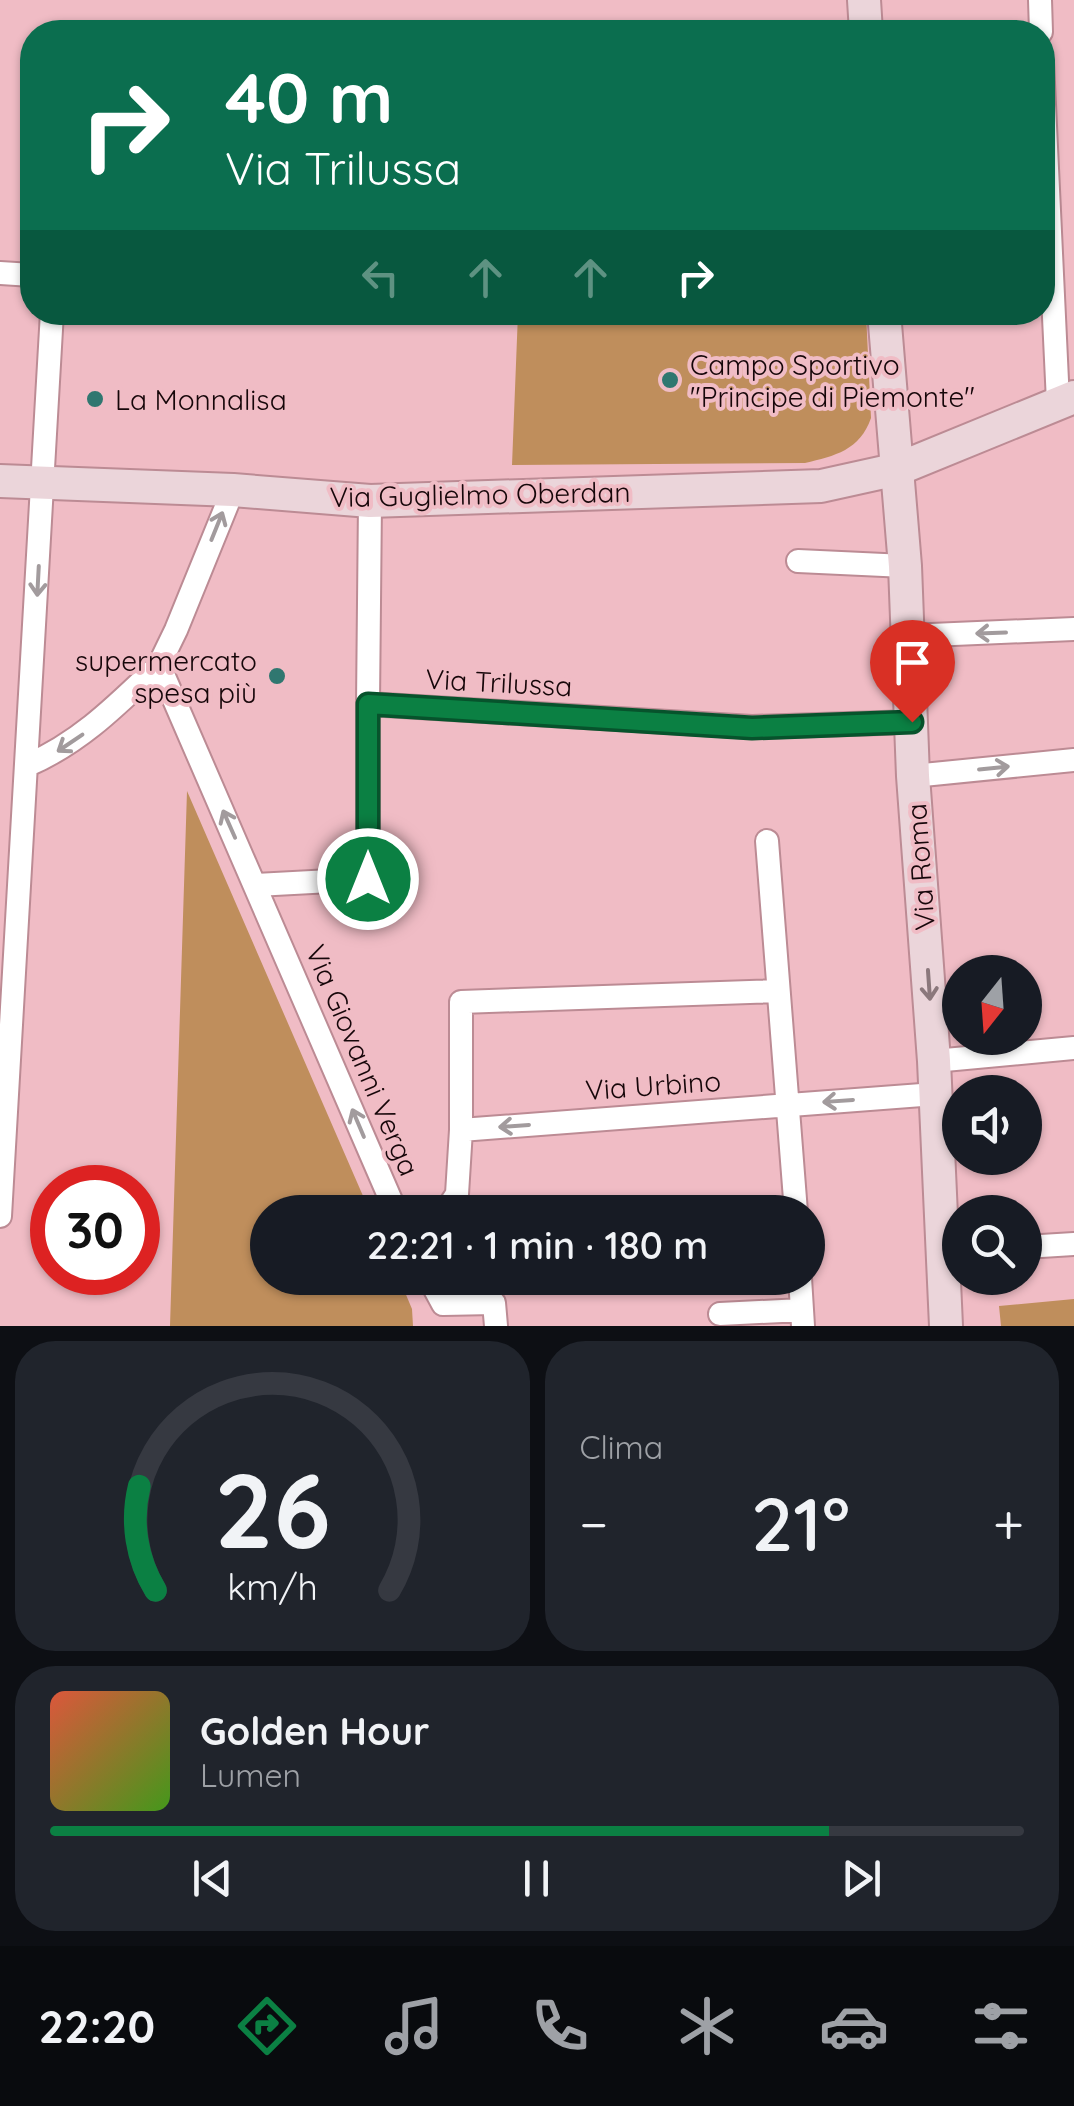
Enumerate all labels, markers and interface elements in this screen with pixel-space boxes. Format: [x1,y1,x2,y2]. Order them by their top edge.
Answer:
text: 40 m [225,53,393,141]
icon: right [60,60,190,190]
text: Via Trilussa [225,140,461,196]
icon: left [353,250,408,305]
icon: ahead [458,250,513,305]
icon: ahead [563,250,618,305]
icon: right [668,250,723,305]
place label: Campo Sportivo "Principe di Piemonte" [690,347,975,414]
marker: Campo Sportivo "Principe di Piemonte" [659,369,681,391]
place label: La Monnalisa [115,382,287,417]
marker: La Monnalisa [84,388,106,410]
street label: Via Guglielmo Oberdan [329,474,631,514]
one-way arrow [209,511,227,542]
one-way arrow [28,565,47,597]
pin [870,620,955,723]
one-way arrow [976,623,1008,642]
icon: arrive [885,635,940,690]
place label: supermercato spesa più [75,643,257,710]
street label: Via Trilussa [425,661,573,703]
marker: supermercato spesa più [266,665,288,687]
one-way arrow [57,732,85,753]
one-way arrow [977,758,1009,777]
street label: Via Roma [898,802,942,932]
one-way arrow [219,809,237,840]
position arrow [316,827,420,931]
street label: Via Giovanni Verga [299,939,427,1181]
north arrow [942,955,1042,1055]
map controls [942,955,1042,1295]
one-way arrow [919,969,938,1001]
street label: Via Urbino [584,1063,722,1107]
button: sound [942,1075,1042,1175]
one-way arrow [823,1092,855,1111]
one-way arrow [347,1108,365,1139]
one-way arrow [499,1117,531,1136]
speed limit sign: 30 [30,1165,160,1295]
button: search [942,1195,1042,1295]
text: 22:21 · 1 min · 180 m [367,1221,708,1269]
text: Clima [580,1427,663,1467]
text: 26 [214,1444,331,1574]
text: 21° [751,1476,850,1570]
text: − [580,1489,608,1558]
text: + [993,1489,1024,1558]
text: km/h [227,1564,318,1609]
text: Golden Hour [200,1707,429,1755]
text: Lumen [200,1755,301,1795]
icon: previous [185,1851,240,1906]
icon: pause [509,1851,564,1906]
icon: next [834,1851,889,1906]
icon: directions [232,1991,302,2061]
icon: music [379,1991,449,2061]
icon: phone [525,1991,595,2061]
icon: climate [672,1991,742,2061]
icon: car [819,1991,889,2061]
icon: filters [966,1991,1036,2061]
text: 22:20 [38,1998,155,2054]

